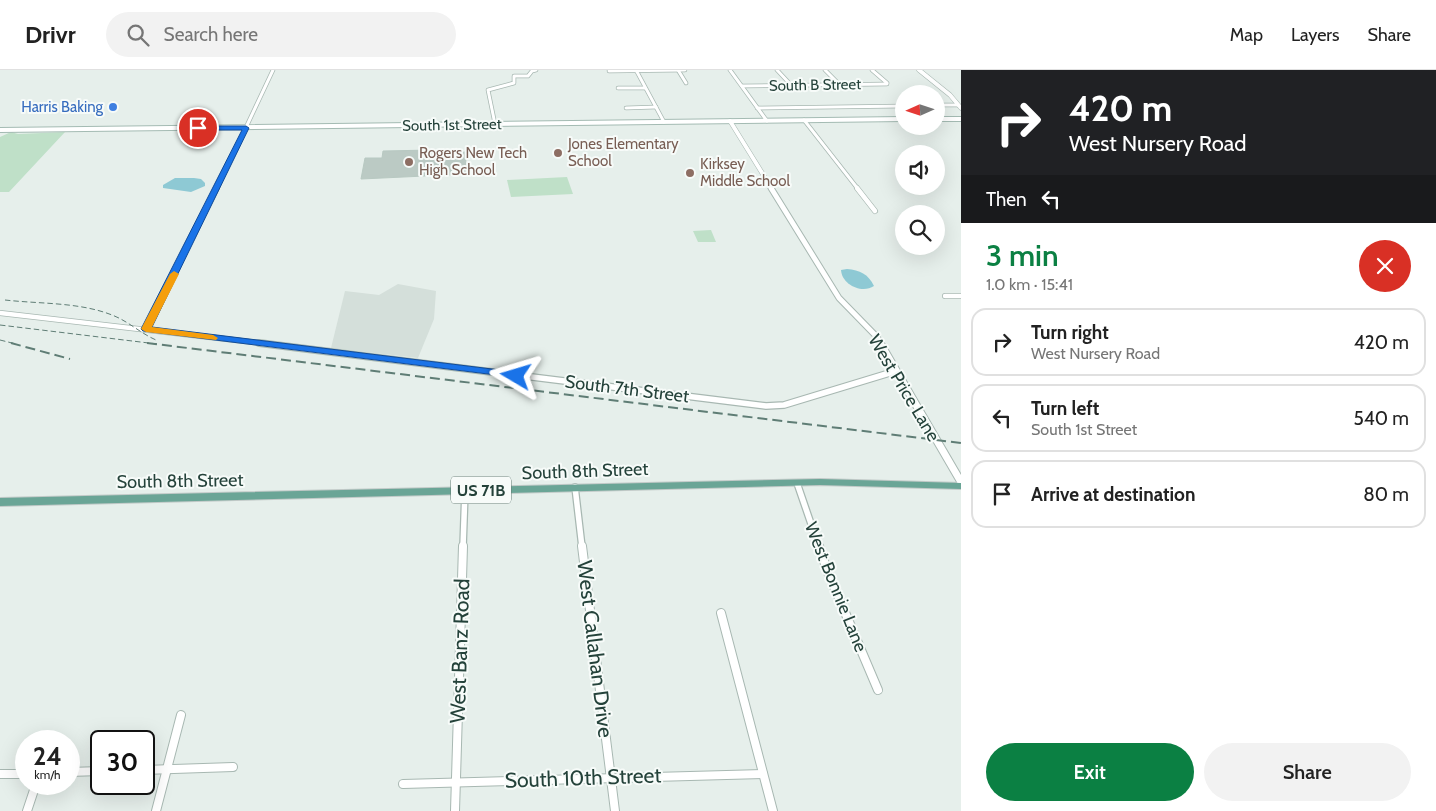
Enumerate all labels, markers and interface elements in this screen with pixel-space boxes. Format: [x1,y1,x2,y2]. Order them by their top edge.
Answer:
search box [106,12,456,57]
text: Drivr [25,20,76,49]
icon: search [124,21,152,49]
text: Search here [164,23,258,46]
text: Map [1230,24,1263,46]
text: Layers [1291,24,1340,46]
text: Share [1368,24,1411,46]
street label: South B Street [769,75,861,95]
north arrow [895,85,945,135]
map controls [895,85,945,255]
text: 420 m [1069,87,1172,130]
icon: right [986,90,1051,155]
place label: Harris Baking [21,98,104,116]
marker: Harris Baking [107,101,119,113]
pin [177,107,219,149]
icon: arrive [184,114,212,142]
street label: South 1st Street [402,115,502,135]
text: West Nursery Road [1069,130,1247,157]
place label: Jones Elementary School [567,135,679,170]
place label: Rogers New Tech High School [419,144,527,179]
button: sound [895,145,945,195]
marker: Jones Elementary School [552,147,564,159]
place label: Kirksey Middle School [700,155,791,190]
marker: Rogers New Tech High School [403,156,415,168]
marker: Kirksey Middle School [684,167,696,179]
icon: left [1037,185,1065,213]
text: Then [986,188,1027,211]
button: search [895,205,945,255]
text: 3 min [986,237,1059,274]
button: close [1359,240,1411,292]
text: 1.0 km · 15:41 [986,275,1073,294]
text: Turn right [1031,321,1109,344]
icon: right [988,328,1016,356]
street label: West Price Lane [863,330,945,446]
text: 420 m [1354,331,1409,354]
text: West Nursery Road [1031,344,1160,363]
position arrow [489,349,541,401]
street label: South 7th Street [564,370,690,408]
text: Turn left [1031,397,1099,420]
icon: left [988,404,1016,432]
text: 540 m [1354,407,1409,430]
text: South 1st Street [1031,420,1137,439]
street label: South 8th Street [521,458,649,484]
street label: South 8th Street [116,469,244,493]
road number: US 71B [451,476,511,504]
icon: arrive [988,480,1016,508]
text: Arrive at destination [1031,483,1195,506]
text: 80 m [1363,483,1409,506]
street label: West Bonnie Lane [800,519,872,655]
street label: West Callahan Drive [572,559,619,739]
street label: West Banz Road [444,578,475,724]
speed limit sign: 30 [90,730,155,795]
text: 24 [33,741,62,771]
button: Exit [986,743,1194,801]
button: Share [1204,743,1411,801]
street label: South 10th Street [504,762,662,793]
text: km/h [34,767,61,782]

